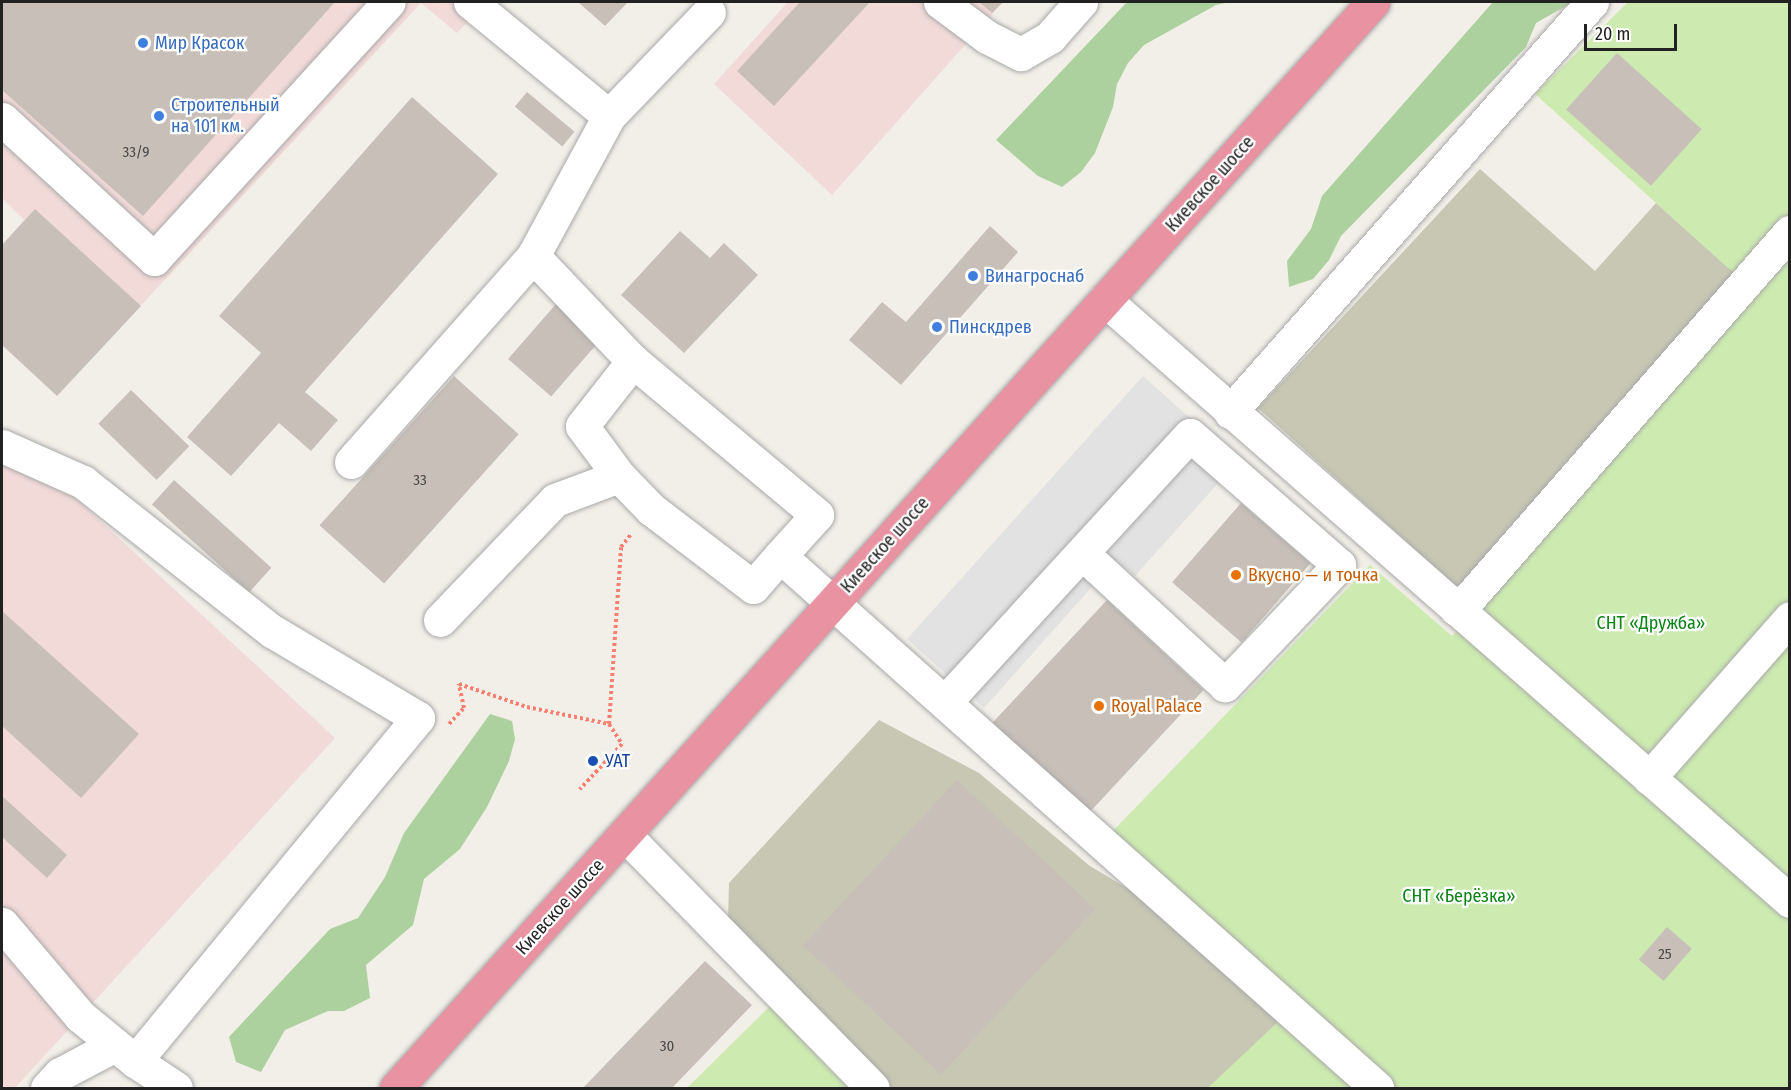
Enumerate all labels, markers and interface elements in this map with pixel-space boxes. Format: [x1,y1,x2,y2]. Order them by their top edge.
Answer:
scale bar [1587,12,1680,50]
text: 20 m [1595,23,1630,45]
place label: Мир Красок [155,32,244,54]
marker: Мир Красок [136,36,150,50]
place label: Строительный на 101 км. [171,95,280,138]
marker: Строительный на 101 км. [152,109,166,123]
street label: Киевское шоссе [1161,132,1259,236]
house number: 33/9 [123,144,149,162]
place label: Винагроснаб [985,265,1084,287]
marker: Винагроснаб [966,269,980,283]
place label: Пинскдрев [949,316,1032,338]
marker: Пинскдрев [930,320,944,334]
house number: 33 [413,472,427,490]
street label: Киевское шоссе [836,493,934,597]
place label: Вкусно — и точка [1248,564,1378,586]
marker: Вкусно — и точка [1229,568,1243,582]
park label: СНТ «Дружба» [1597,612,1705,634]
place label: Royal Palace [1111,695,1202,717]
marker: Royal Palace [1092,699,1106,713]
place label: УАТ [605,750,630,772]
marker: УАТ [586,754,600,768]
street label: Киевское шоссе [511,855,609,959]
park label: СНТ «Берёзка» [1402,885,1516,907]
house number: 25 [1658,946,1672,964]
house number: 30 [660,1038,674,1056]

